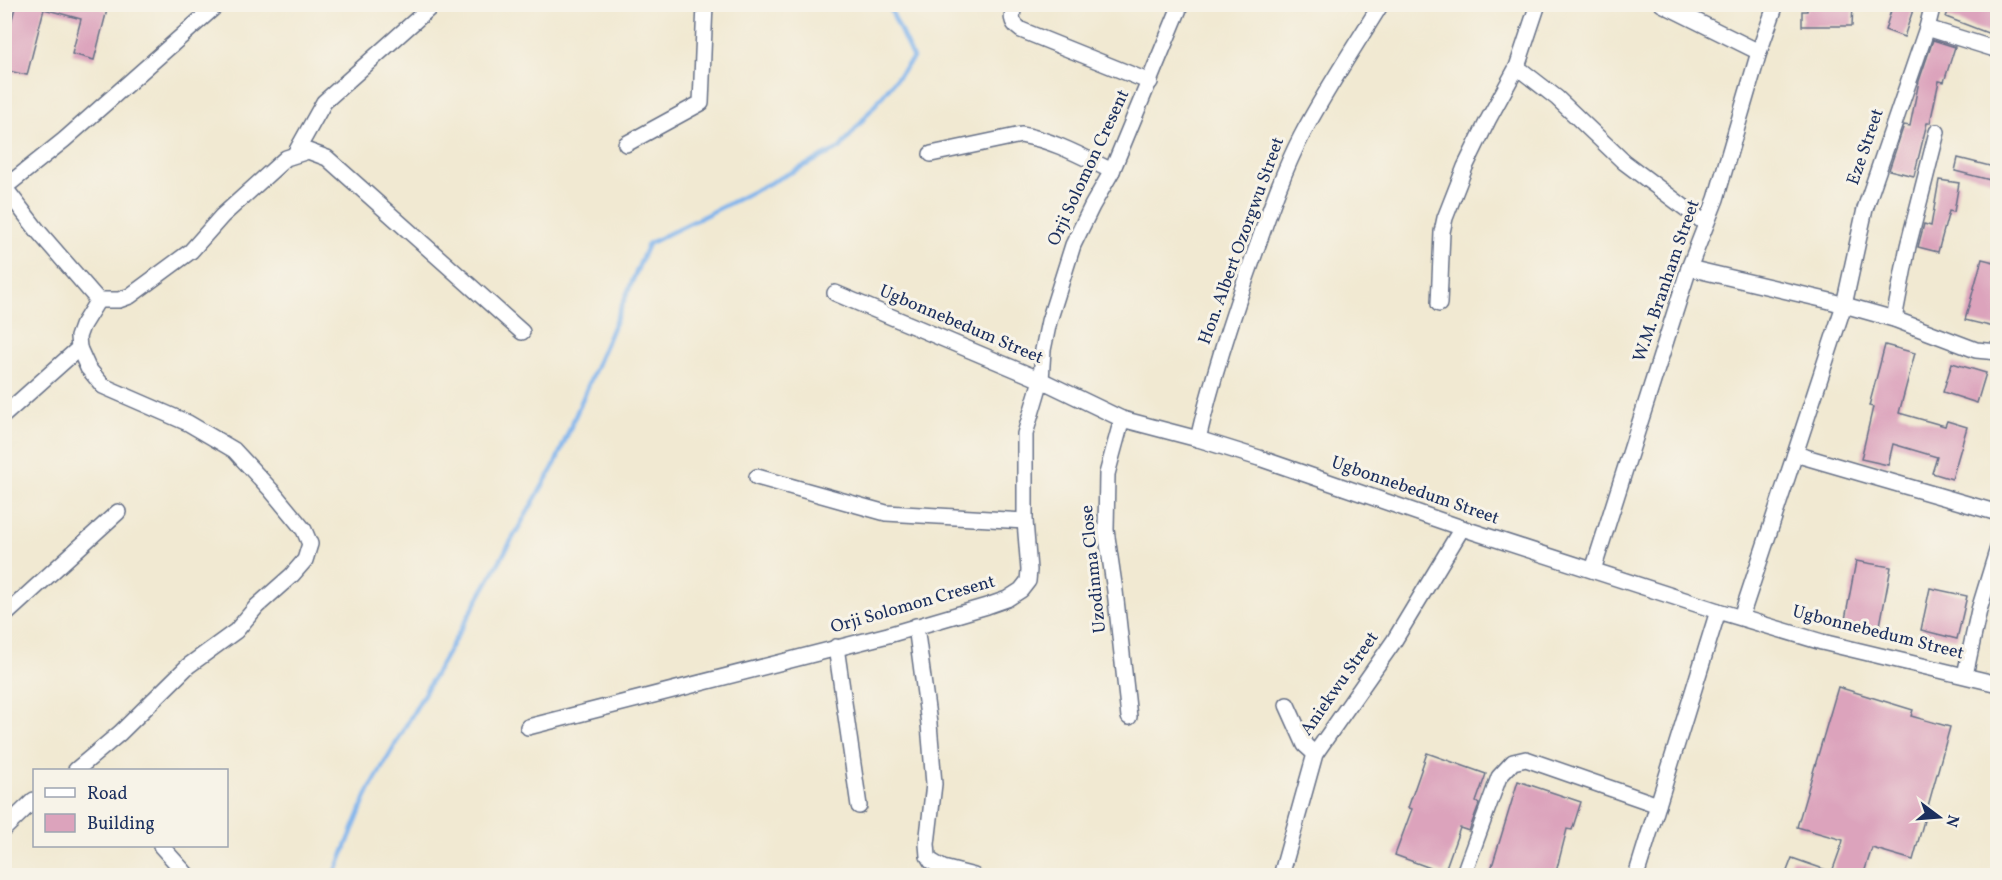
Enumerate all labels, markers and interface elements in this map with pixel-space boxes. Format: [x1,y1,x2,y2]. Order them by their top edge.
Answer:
street label: Orji Solomon Cresent [1042,86,1136,250]
street label: Eze Street [1841,106,1891,188]
street label: Hon. Albert Ozorgwu Street [1193,134,1291,348]
street label: W.M. Branham Street [1627,196,1707,366]
street label: Ugbonnebedum Street [875,279,1047,371]
street label: Ugbonnebedum Street [1328,451,1502,531]
street label: Uzodinma Close [1075,504,1113,634]
street label: Orji Solomon Cresent [828,570,998,640]
street label: Ugbonnebedum Street [1789,600,1967,666]
street label: Aniekwu Street [1295,627,1385,741]
legend [33,769,228,847]
text: Road [87,782,128,807]
north arrow [1909,787,1969,847]
text: Building [87,812,155,837]
text: N [1939,812,1964,830]

